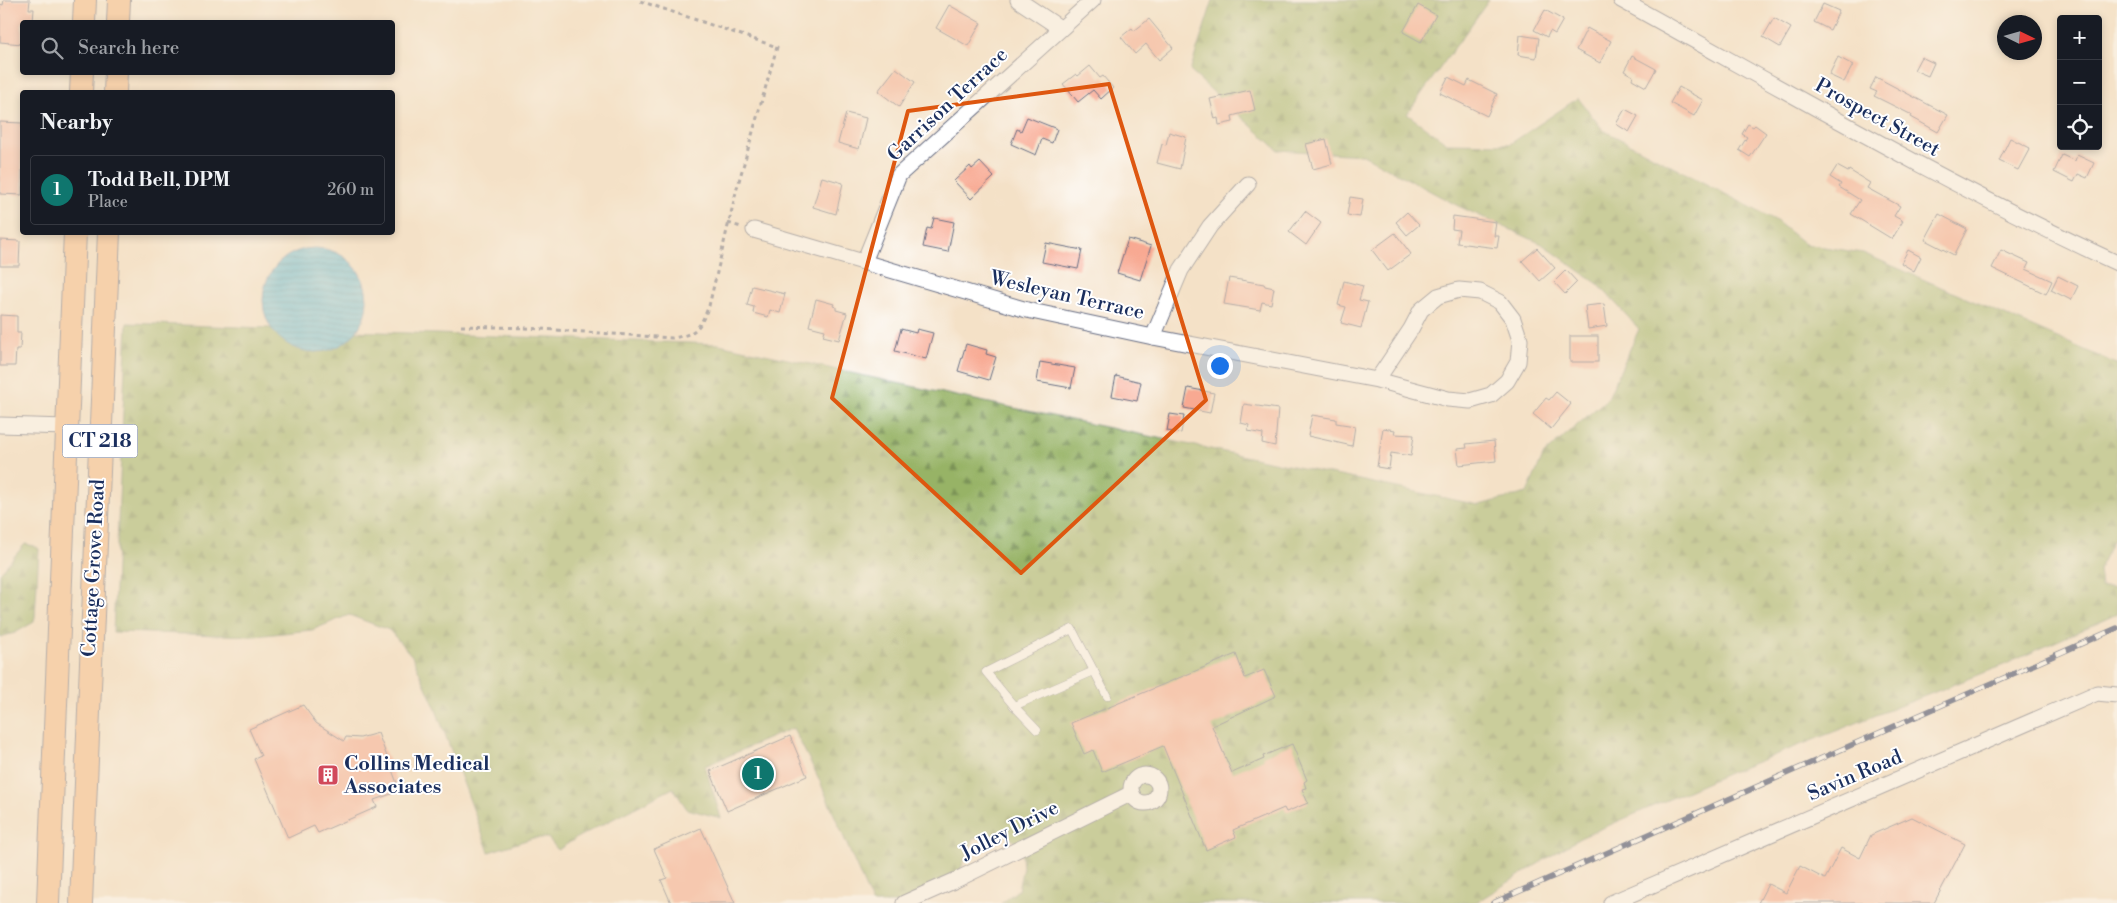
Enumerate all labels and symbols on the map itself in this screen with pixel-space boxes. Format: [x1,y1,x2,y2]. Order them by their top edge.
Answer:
north arrow [1997,15,2042,60]
street label: Garrison Terrace [882,43,1014,167]
street label: Prospect Street [1810,73,1944,163]
street label: Wesleyan Terrace [986,266,1147,326]
your location [1207,353,1233,379]
road number: CT 218 [62,424,138,458]
street label: Cottage Grove Road [77,478,111,658]
street label: Savin Road [1804,745,1907,807]
place label: Collins Medical Associates [343,752,490,800]
pin: 1 [742,755,774,793]
building icon: Collins Medical Associates [316,763,340,787]
street label: Jolley Drive [956,796,1063,867]

